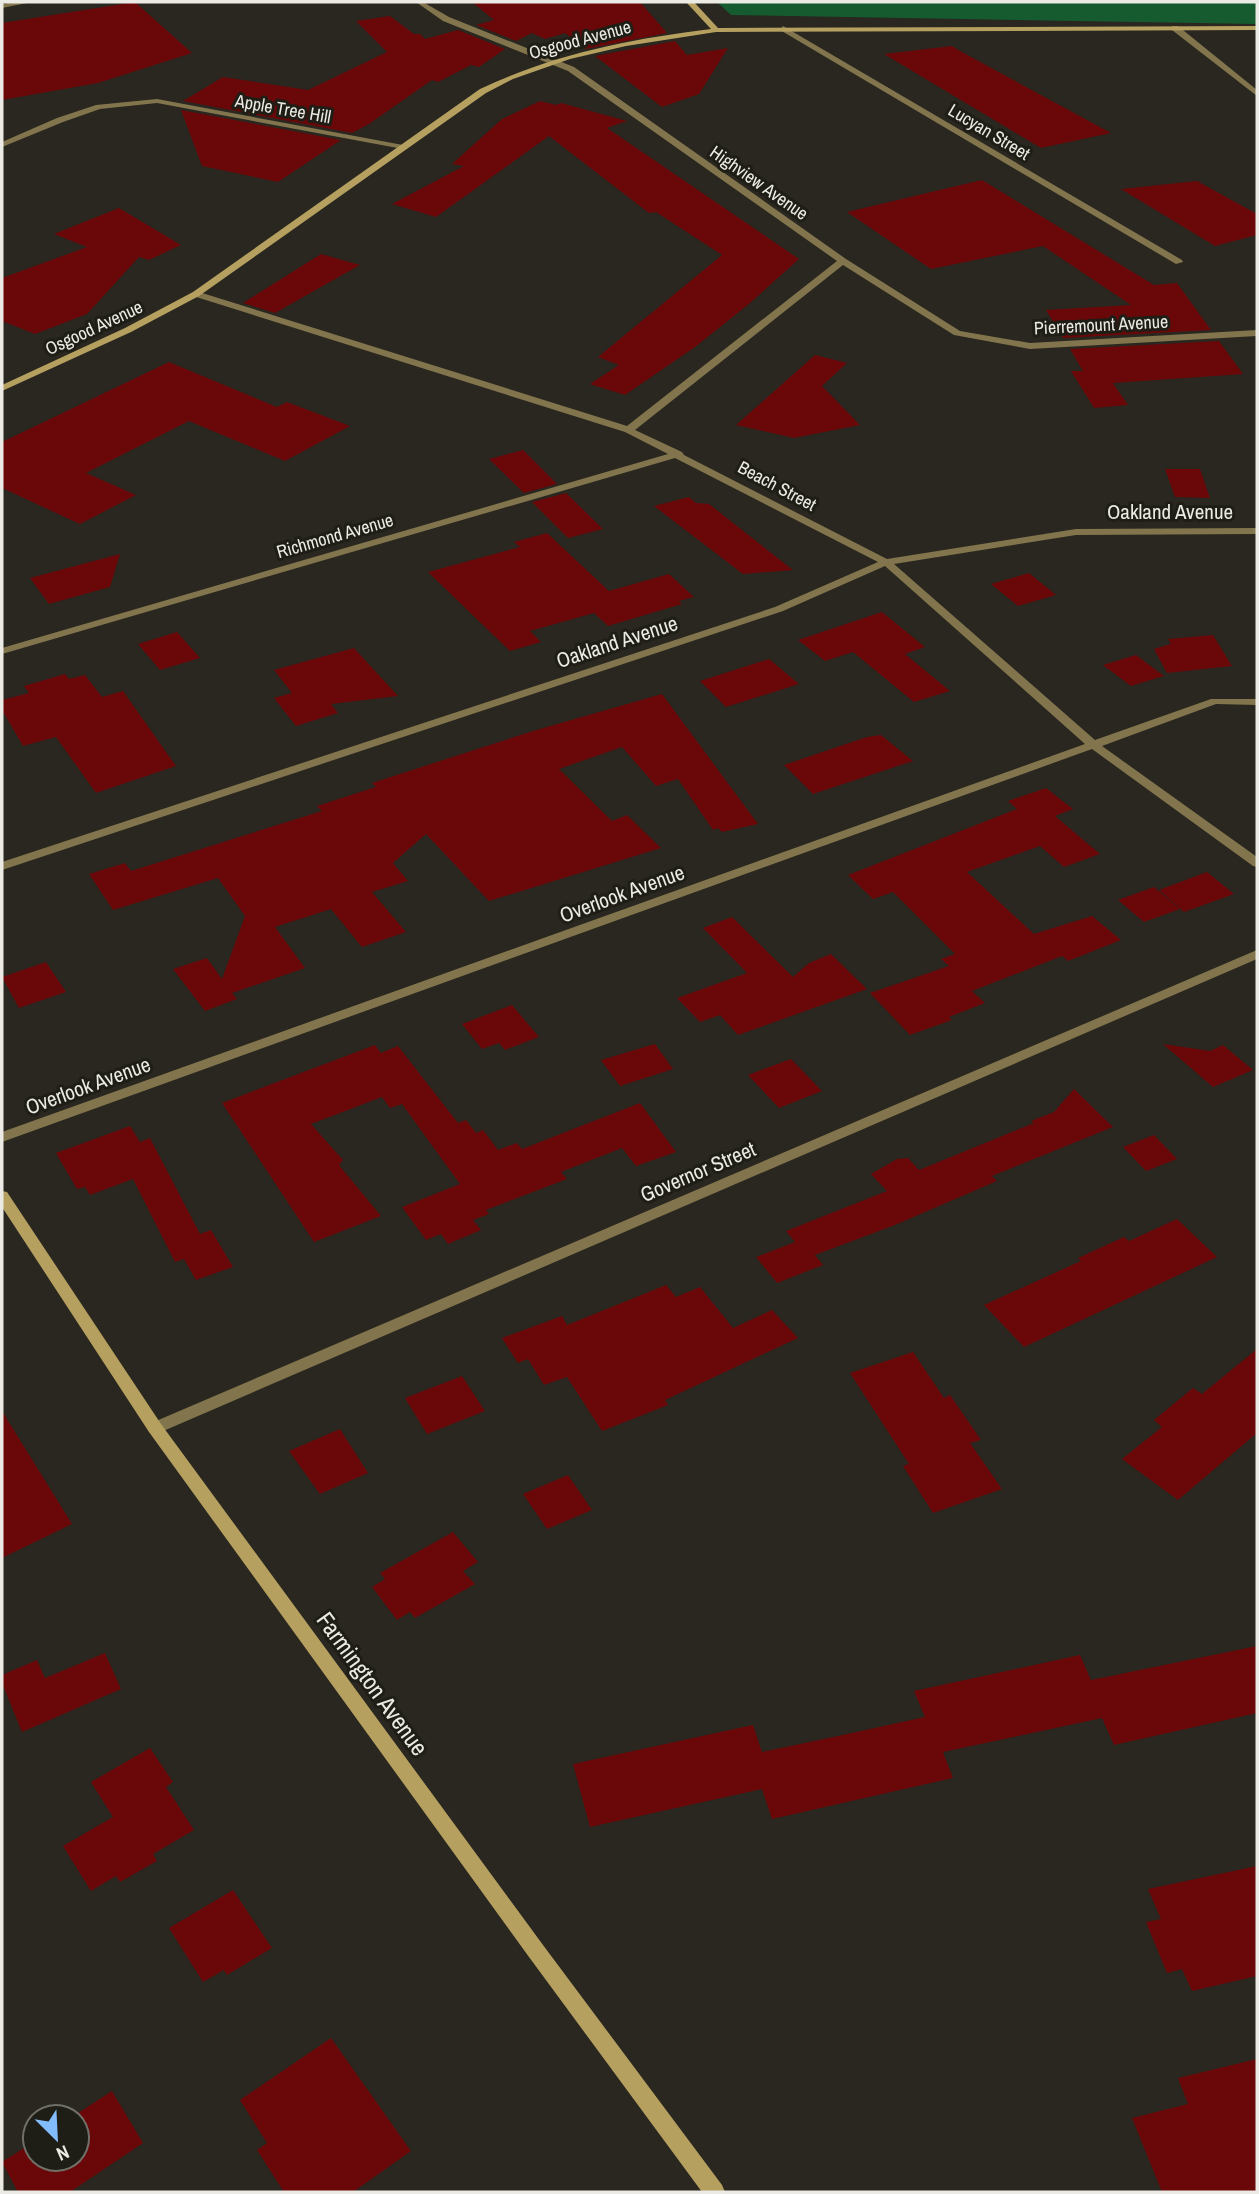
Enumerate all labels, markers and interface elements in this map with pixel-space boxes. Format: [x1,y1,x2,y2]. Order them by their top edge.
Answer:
street label: Osgood Avenue [526,14,634,65]
street label: Apple Tree Hill [232,88,333,129]
street label: Lucyan Street [944,97,1035,166]
street label: Highview Avenue [705,139,813,226]
street label: Osgood Avenue [41,294,147,361]
street label: Pierremount Avenue [1033,309,1169,340]
street label: Beach Street [734,454,821,517]
street label: Oakland Avenue [1107,497,1233,526]
street label: Richmond Avenue [274,507,396,564]
street label: Oakland Avenue [552,608,681,675]
street label: Overlook Avenue [555,858,688,930]
street label: Overlook Avenue [21,1050,154,1122]
street label: Governor Street [636,1134,760,1209]
street label: Farmington Avenue [310,1605,436,1762]
north arrow [21,2103,91,2173]
text: N [52,2139,73,2168]

